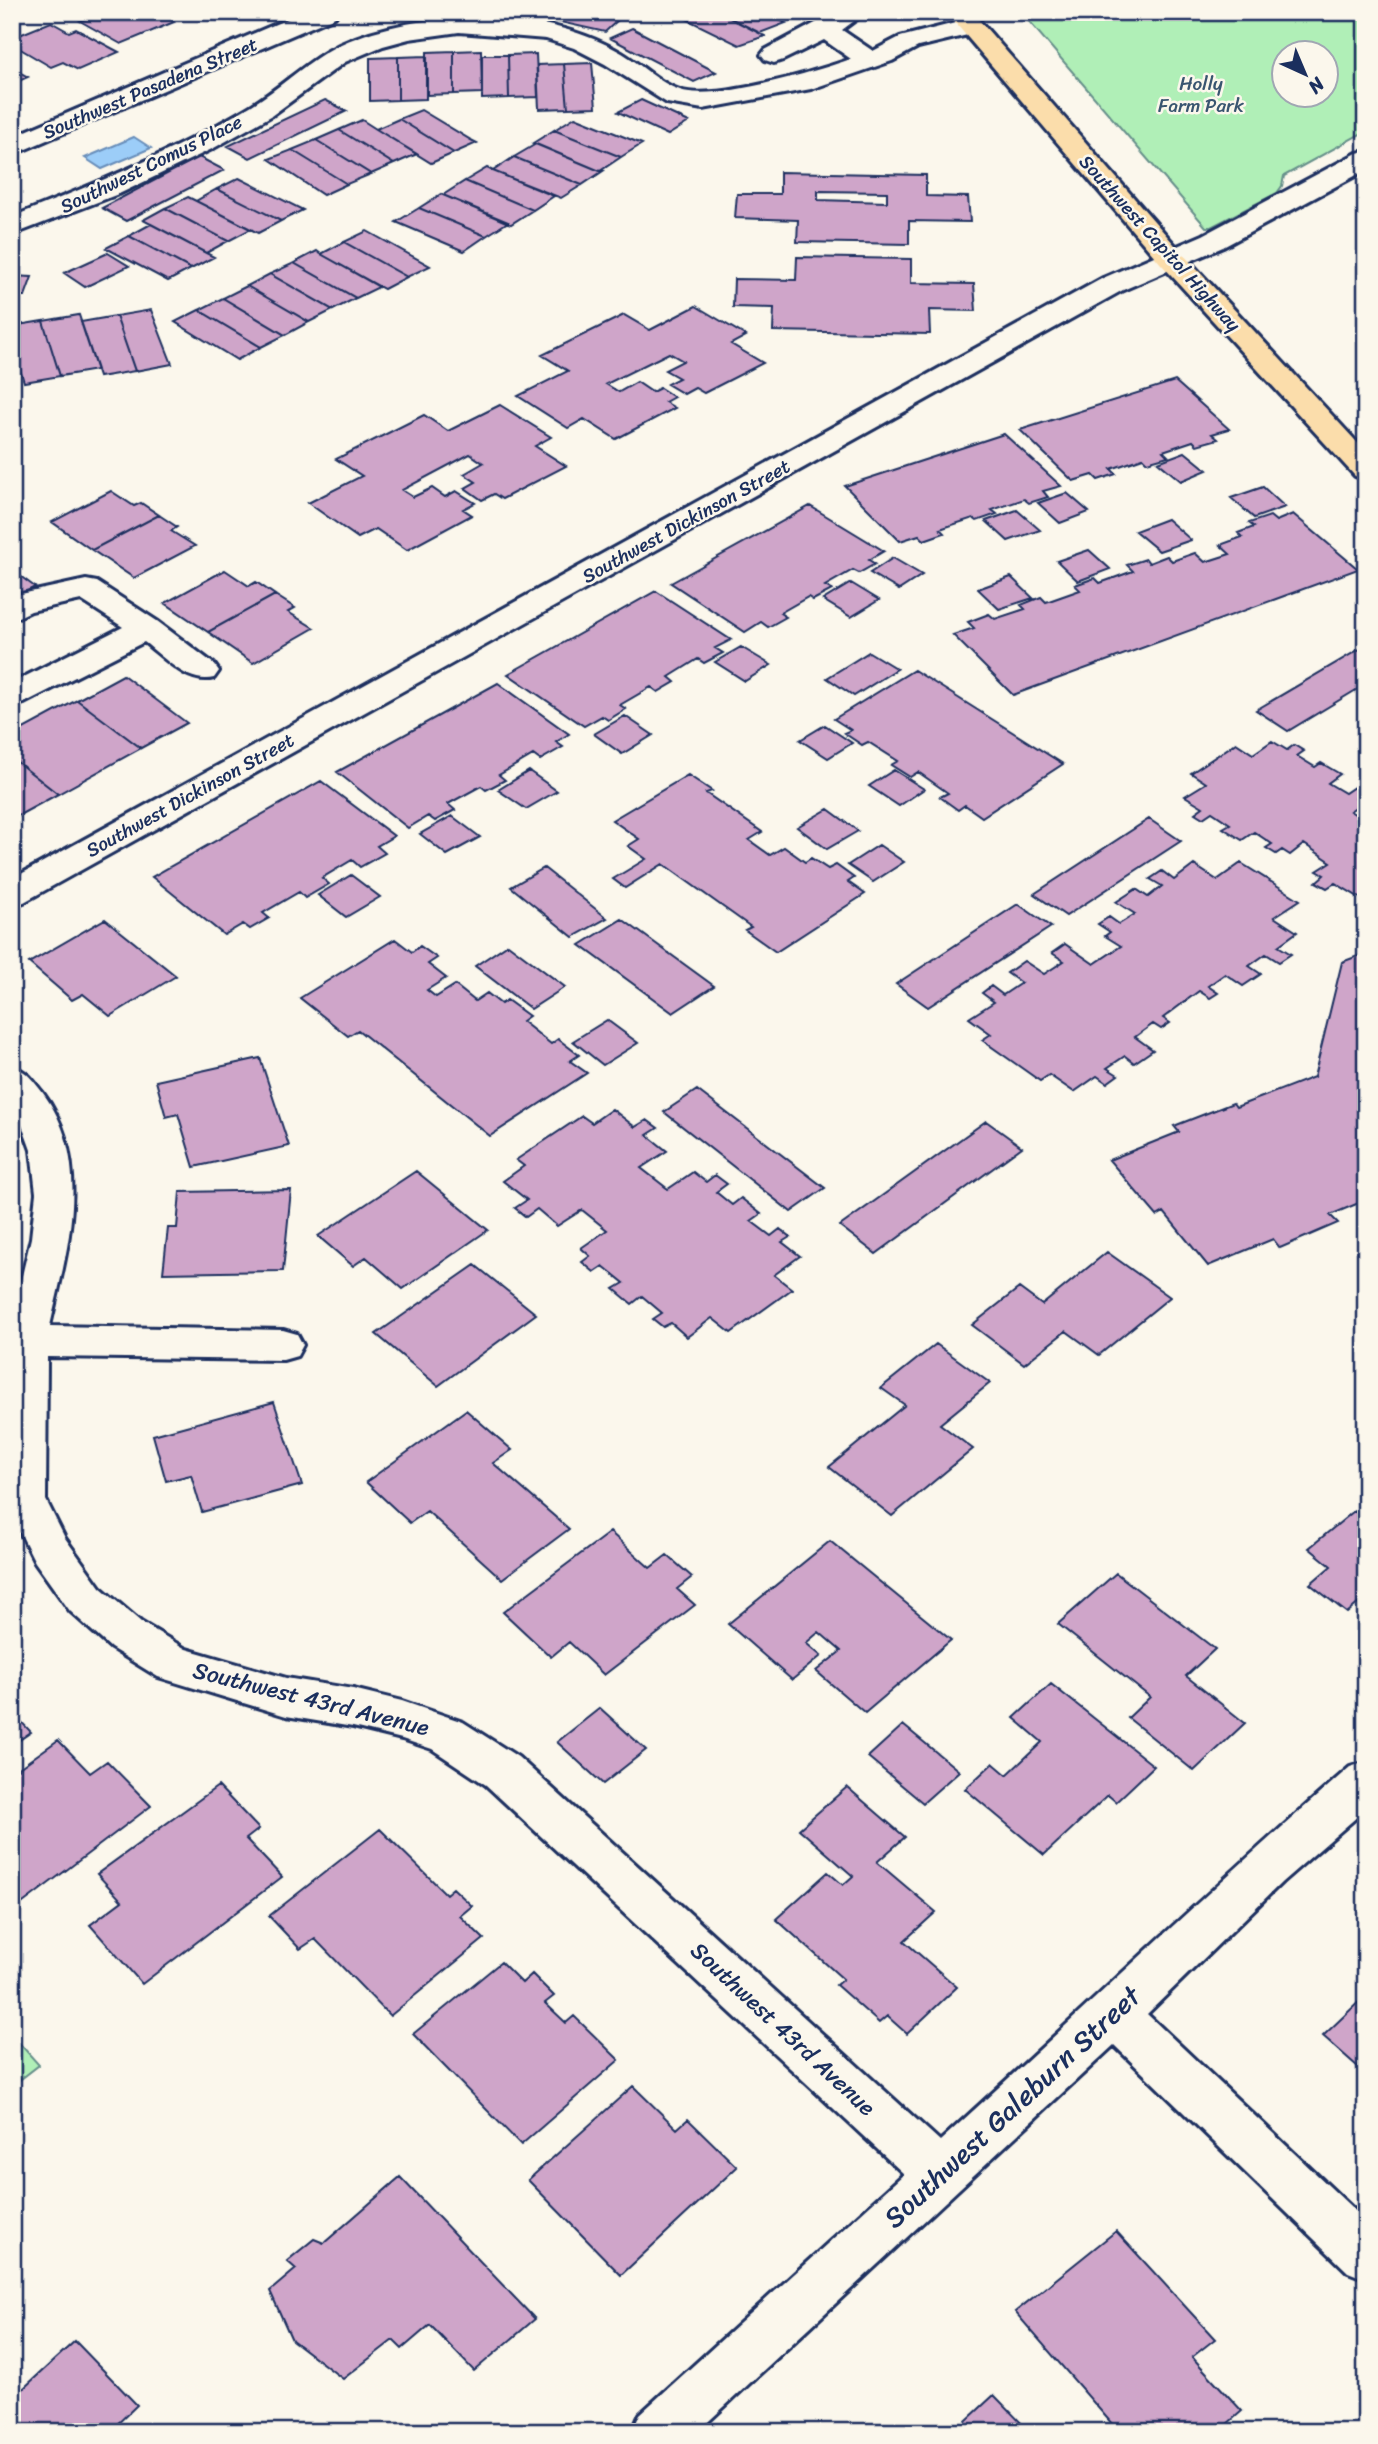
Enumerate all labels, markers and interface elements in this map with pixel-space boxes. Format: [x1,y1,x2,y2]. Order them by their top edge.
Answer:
street label: Southwest Pasadena Street [37,28,263,148]
north arrow [1270,38,1340,108]
park label: Holly Farm Park [1158,67,1245,122]
text: N [1300,69,1333,103]
street label: Southwest Comus Place [54,105,248,223]
street label: Southwest Capitol Highway [1071,147,1249,340]
street label: Southwest Dickinson Street [576,450,796,592]
street label: Southwest Dickinson Street [80,724,300,866]
street label: Southwest 43rd Avenue [189,1650,433,1748]
street label: Southwest 43rd Avenue [680,1931,886,2127]
street label: Southwest Galeburn Street [871,1972,1154,2240]

